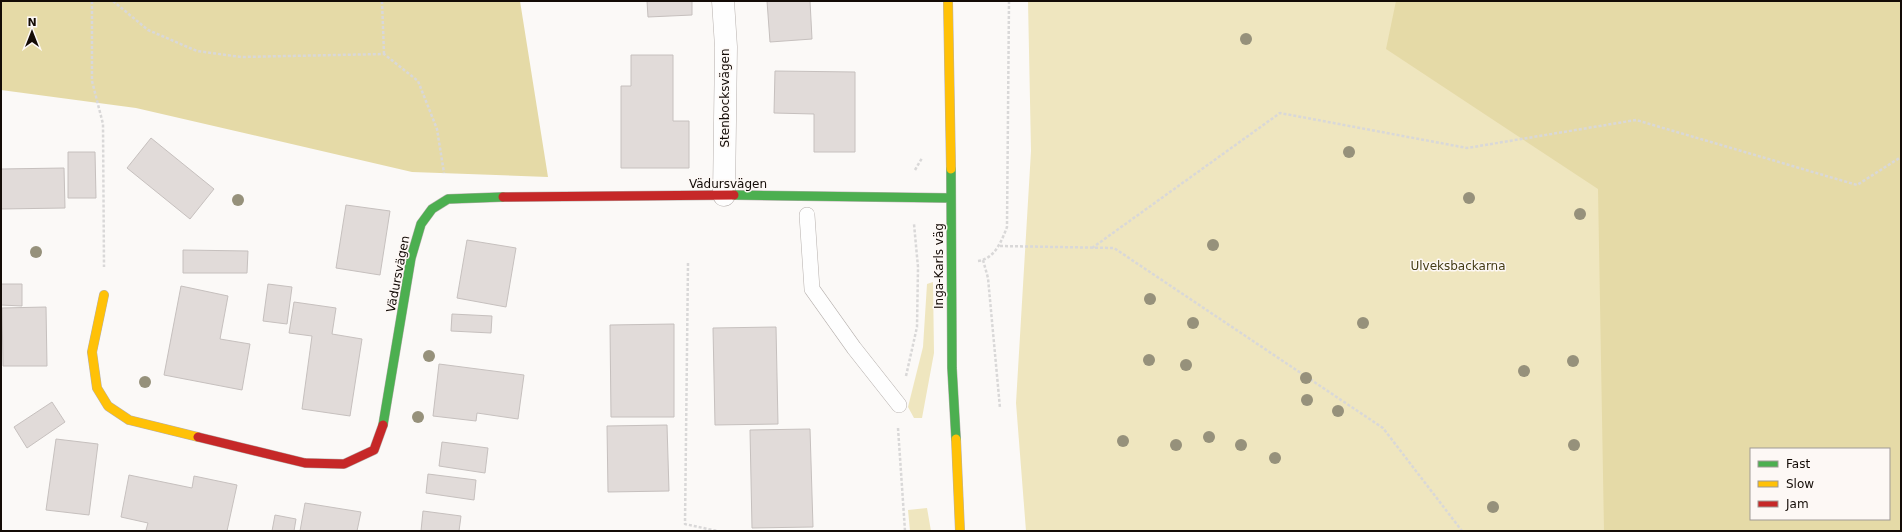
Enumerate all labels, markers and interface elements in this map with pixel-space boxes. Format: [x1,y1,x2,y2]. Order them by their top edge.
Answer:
north arrow [12,12,52,52]
text: N [27,16,37,29]
street label: Stenbocksvägen [718,48,732,148]
street label: Vädursvägen [689,177,767,191]
street label: Inga-Karls väg [932,223,946,309]
street label: Vädursvägen [384,234,412,314]
park label: Ulveksbackarna [1410,259,1506,273]
legend [1750,448,1890,520]
text: Fast [1786,457,1810,471]
text: Slow [1786,477,1814,491]
text: Jam [1785,497,1809,511]

